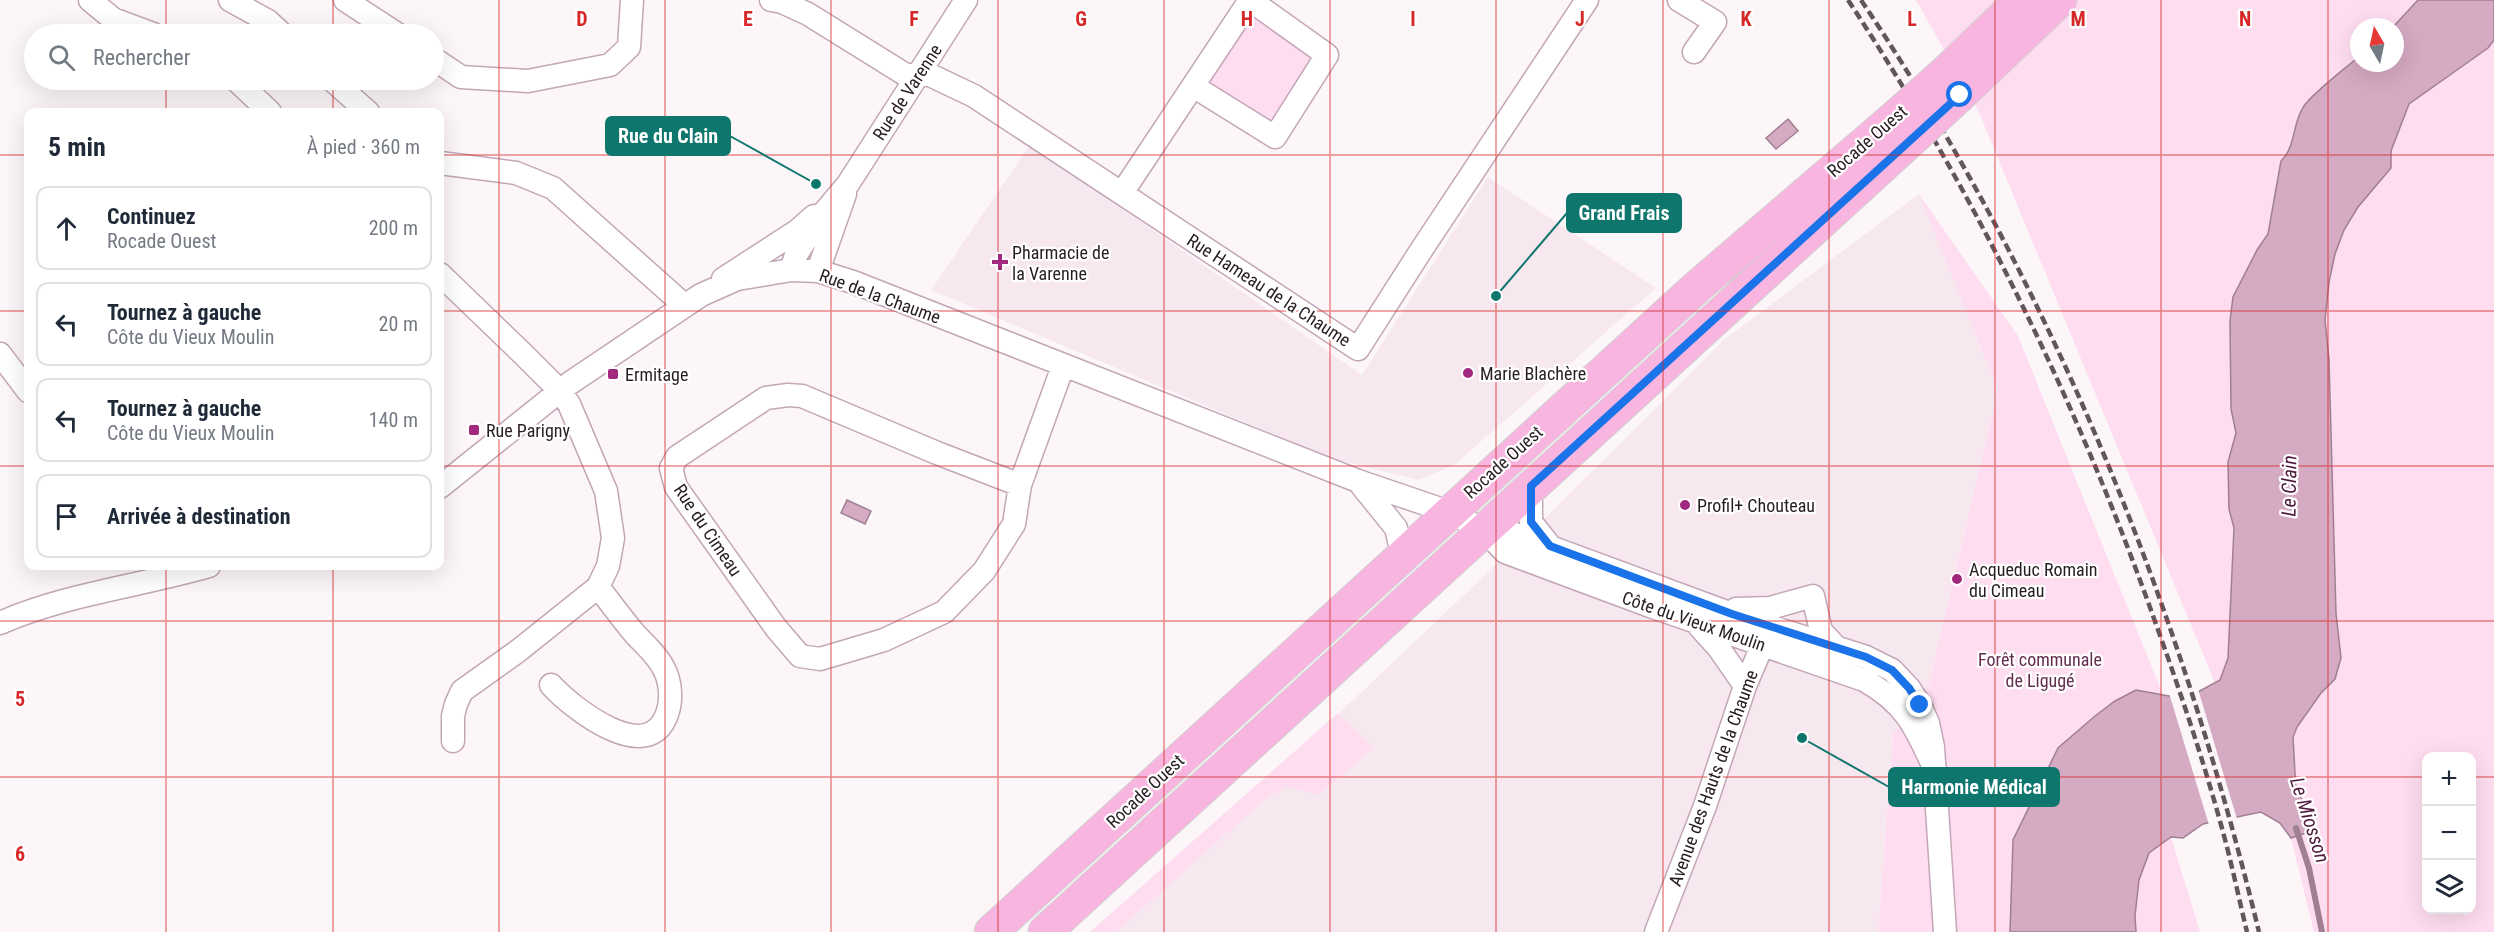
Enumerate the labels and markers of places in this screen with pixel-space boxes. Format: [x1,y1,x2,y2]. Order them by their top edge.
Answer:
callout: Rue du Clain [606,117,730,155]
callout: Grand Frais [1567,194,1681,232]
place label: Pharmacie de la Varenne [1012,242,1109,284]
marker: Pharmacie de la Varenne [993,255,1007,269]
place label: Marie Blachère [1480,363,1586,384]
place label: Ermitage [625,364,688,385]
marker: Marie Blachère [1461,366,1475,380]
marker: Ermitage [606,367,620,381]
place label: Rue Parigny [486,420,571,441]
marker: Rue Parigny [467,423,481,437]
place label: Profil+ Chouteau [1697,495,1815,516]
marker: Profil+ Chouteau [1678,498,1692,512]
place label: Acqueduc Romain du Cimeau [1969,559,2098,601]
marker: Acqueduc Romain du Cimeau [1950,572,1964,586]
callout: Harmonie Médical [1889,768,2059,806]

